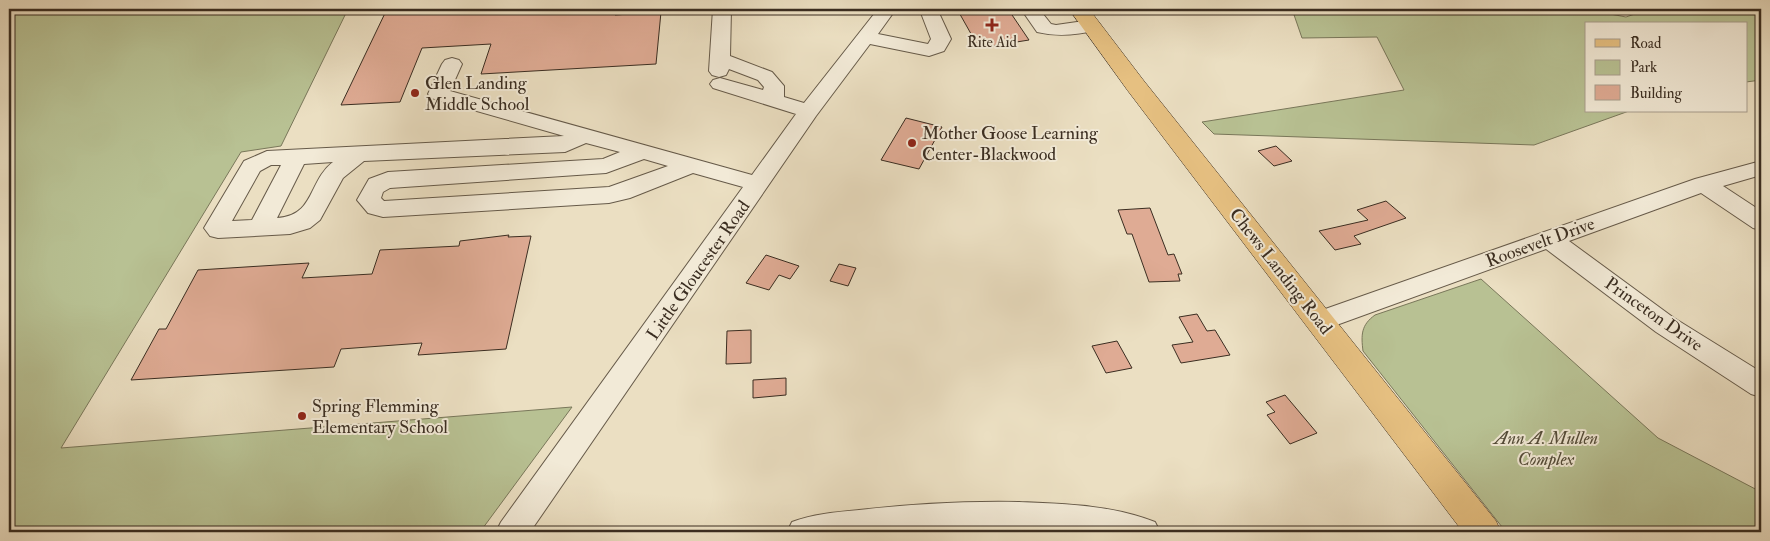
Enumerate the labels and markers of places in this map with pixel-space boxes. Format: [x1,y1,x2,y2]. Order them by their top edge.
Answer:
marker: Rite Aid [986,19,998,31]
place label: Rite Aid [967,33,1017,52]
place label: Glen Landing Middle School [425,72,530,116]
marker: Glen Landing Middle School [409,87,421,99]
place label: Mother Goose Learning Center-Blackwood [922,122,1099,166]
marker: Mother Goose Learning Center-Blackwood [906,137,918,149]
place label: Spring Flemming Elementary School [312,395,448,439]
marker: Spring Flemming Elementary School [296,410,308,422]

